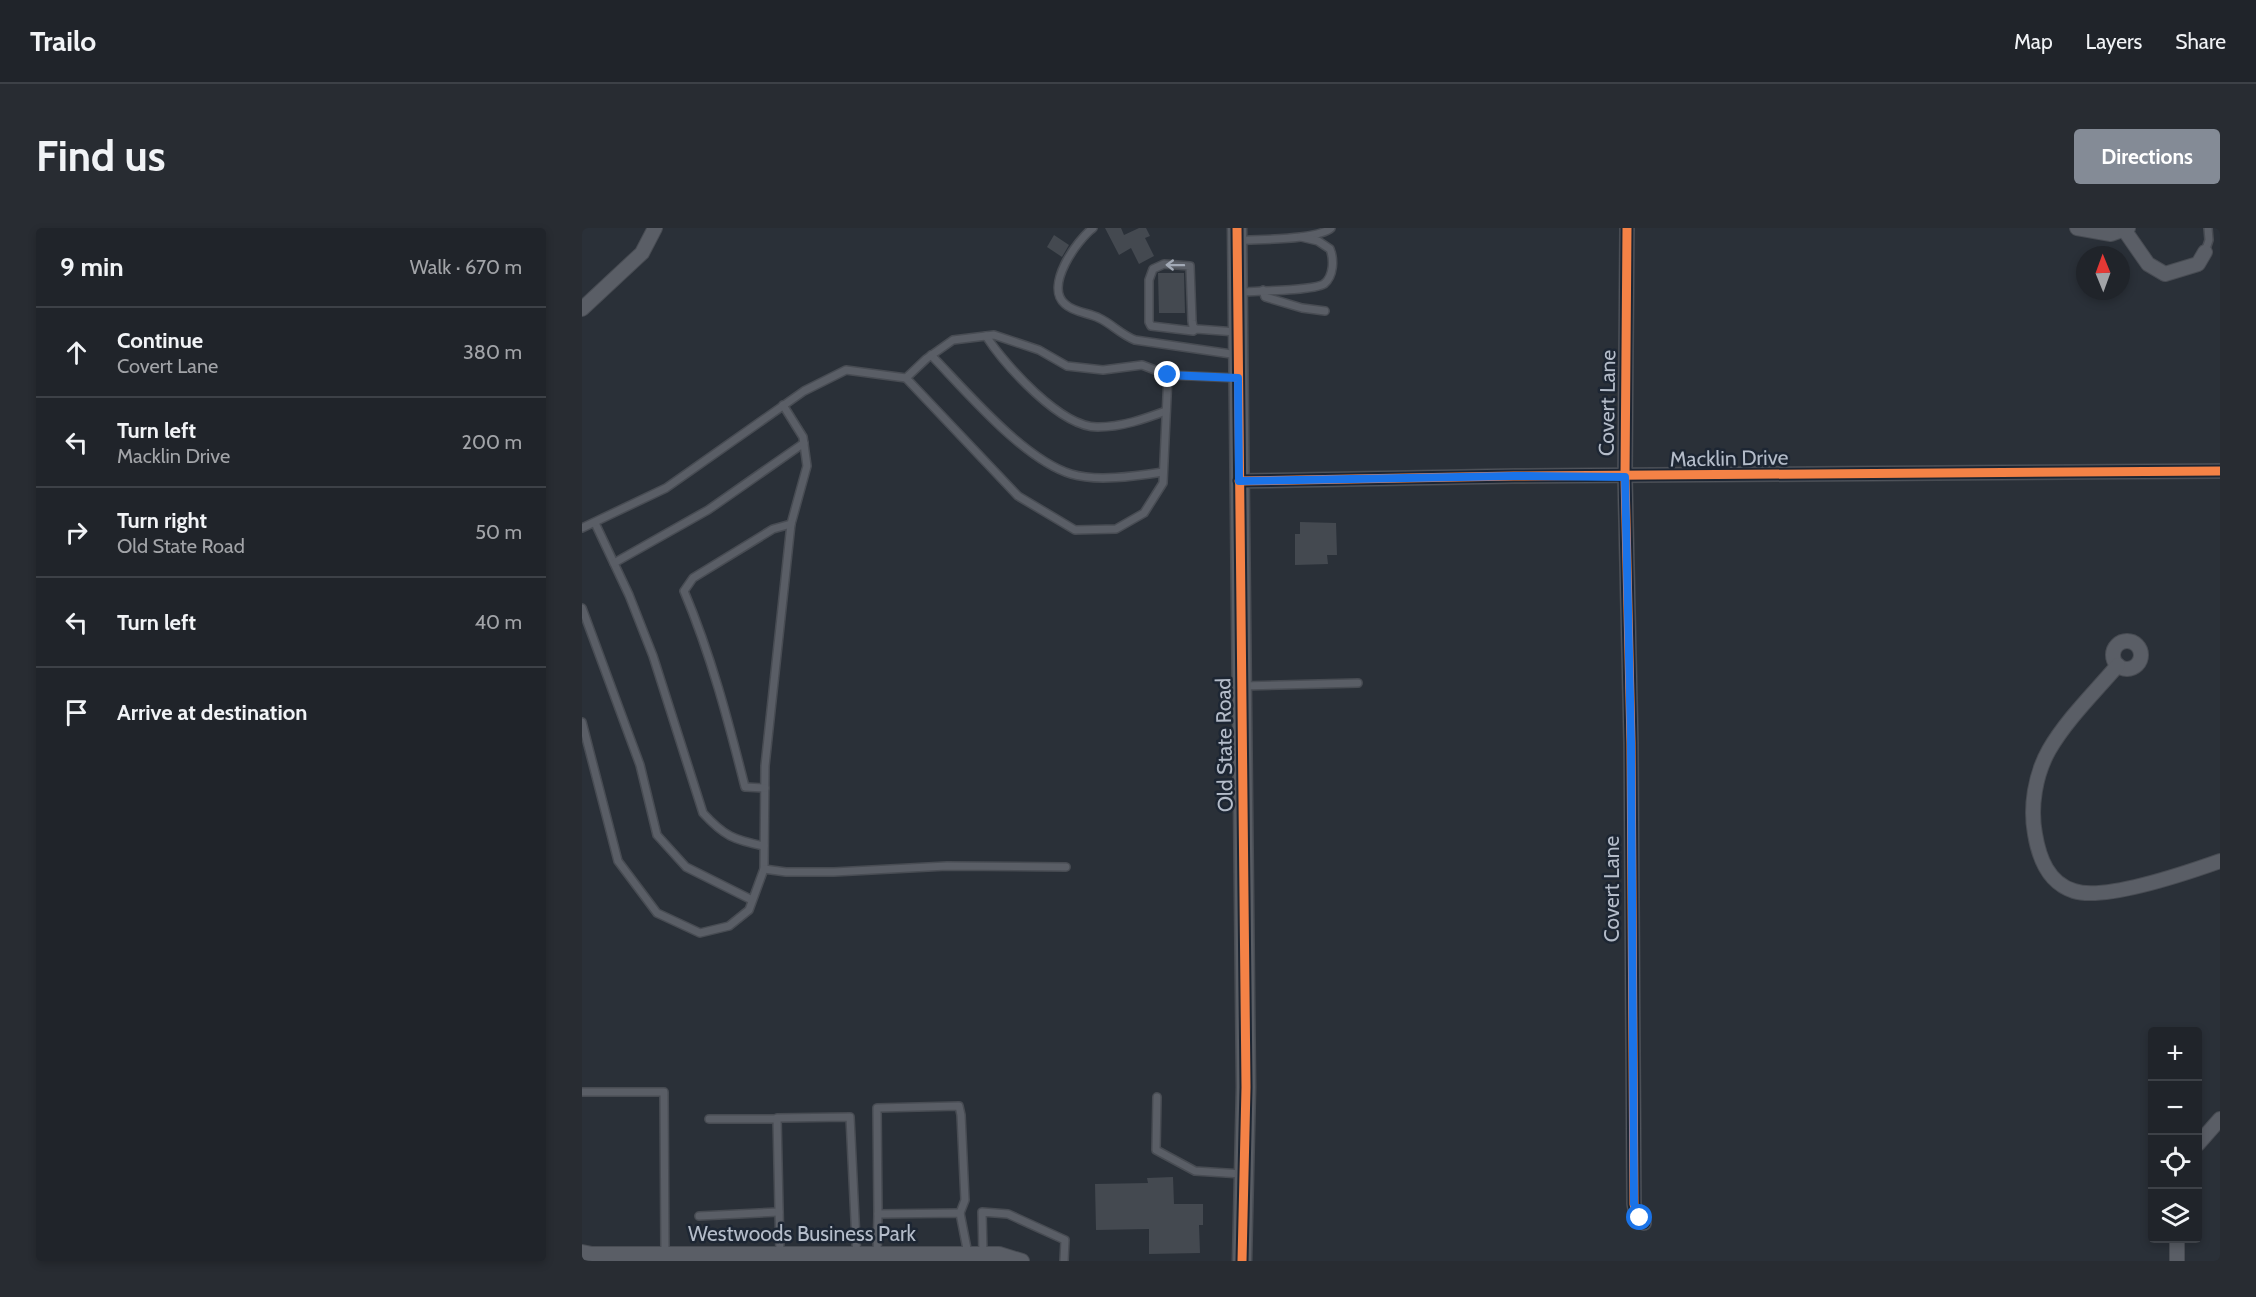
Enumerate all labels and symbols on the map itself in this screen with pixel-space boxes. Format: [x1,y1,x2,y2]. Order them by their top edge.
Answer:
north arrow [2076,246,2130,300]
one-way arrow [1166,259,1186,270]
street label: Covert Lane [1594,349,1620,456]
route end [1154,361,1180,387]
street label: Macklin Drive [1669,444,1789,472]
street label: Old State Road [1210,678,1238,812]
street label: Covert Lane [1599,836,1624,942]
route start [1626,1204,1652,1230]
street label: Westwoods Business Park [688,1221,917,1246]

